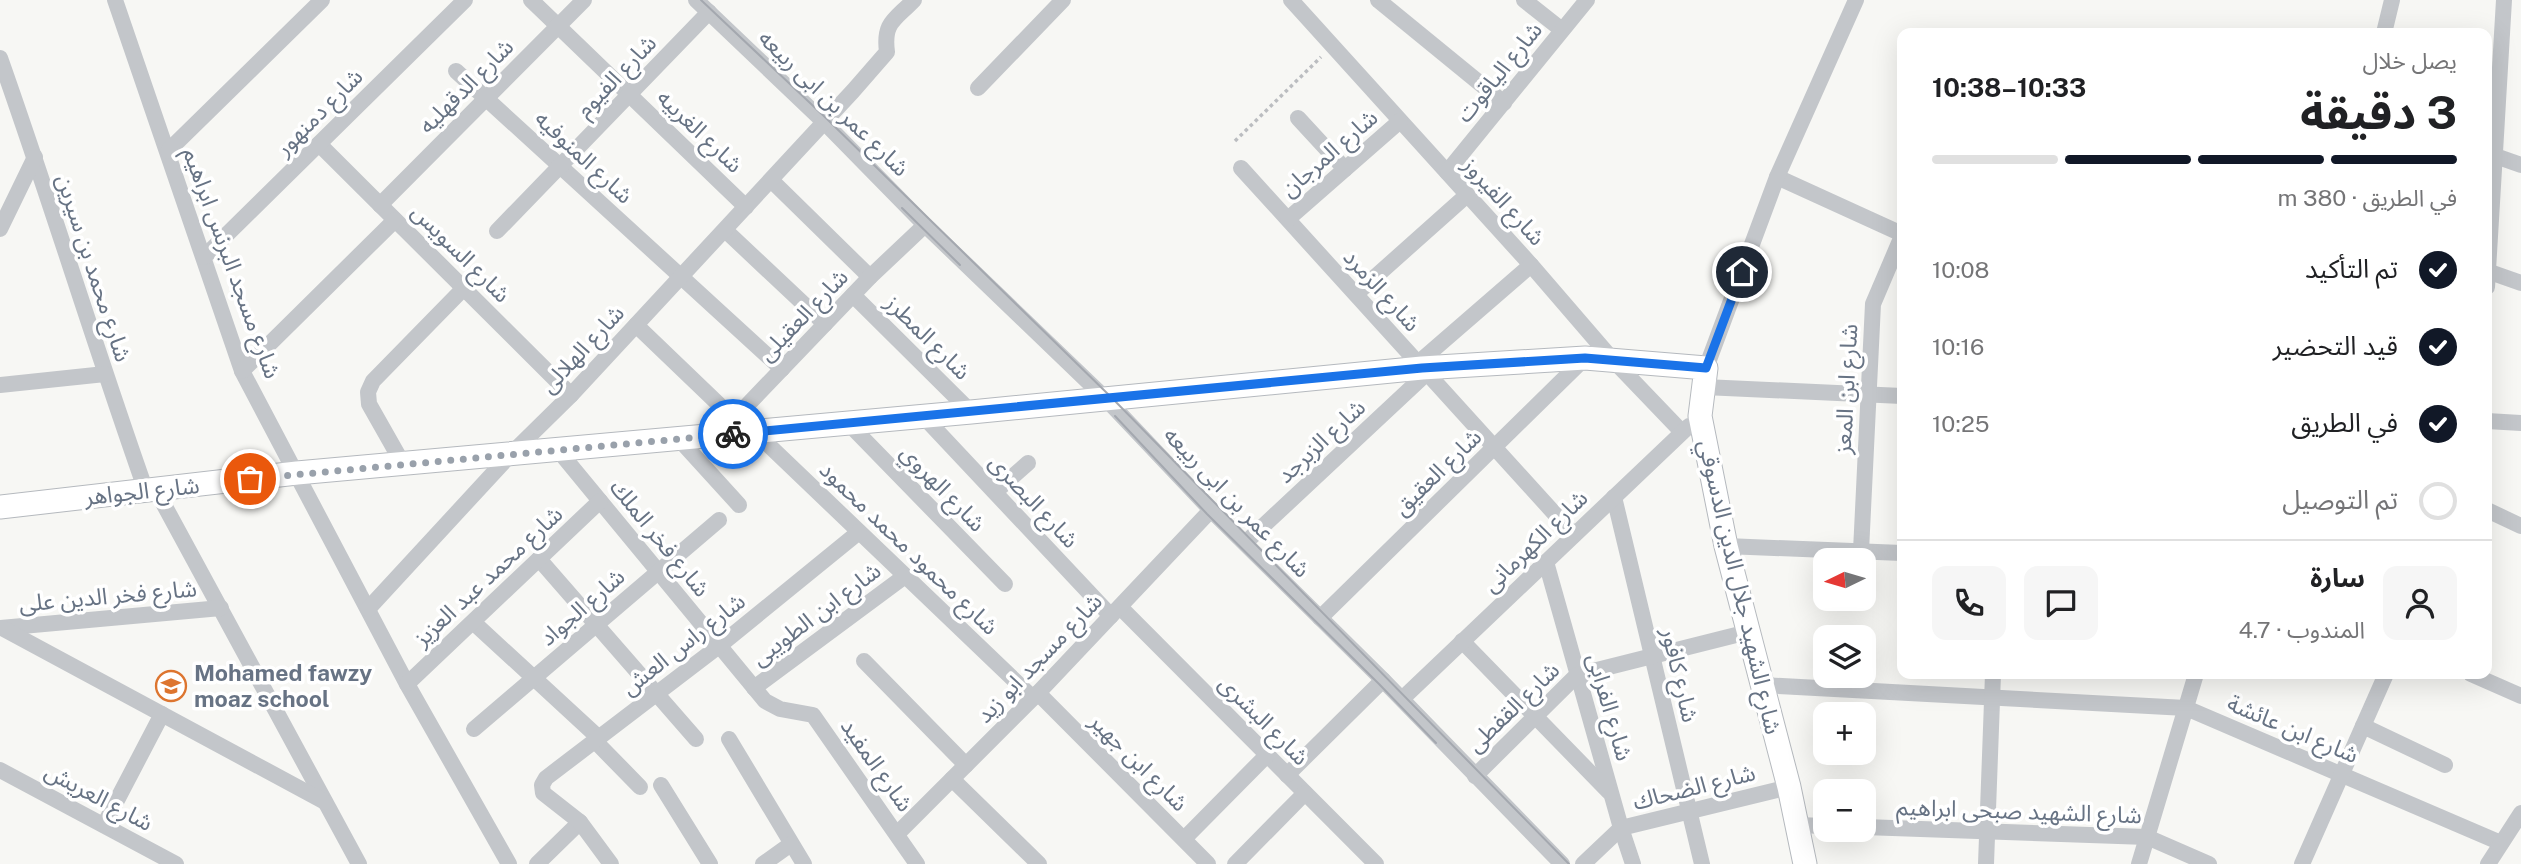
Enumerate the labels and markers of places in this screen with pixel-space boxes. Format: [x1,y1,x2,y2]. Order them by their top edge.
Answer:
pin [1712,242,1772,302]
pin [220,449,280,509]
place label: Mohamed fawzy moaz school [194,659,372,712]
school or university icon: Mohamed fawzy moaz school [154,669,188,703]

